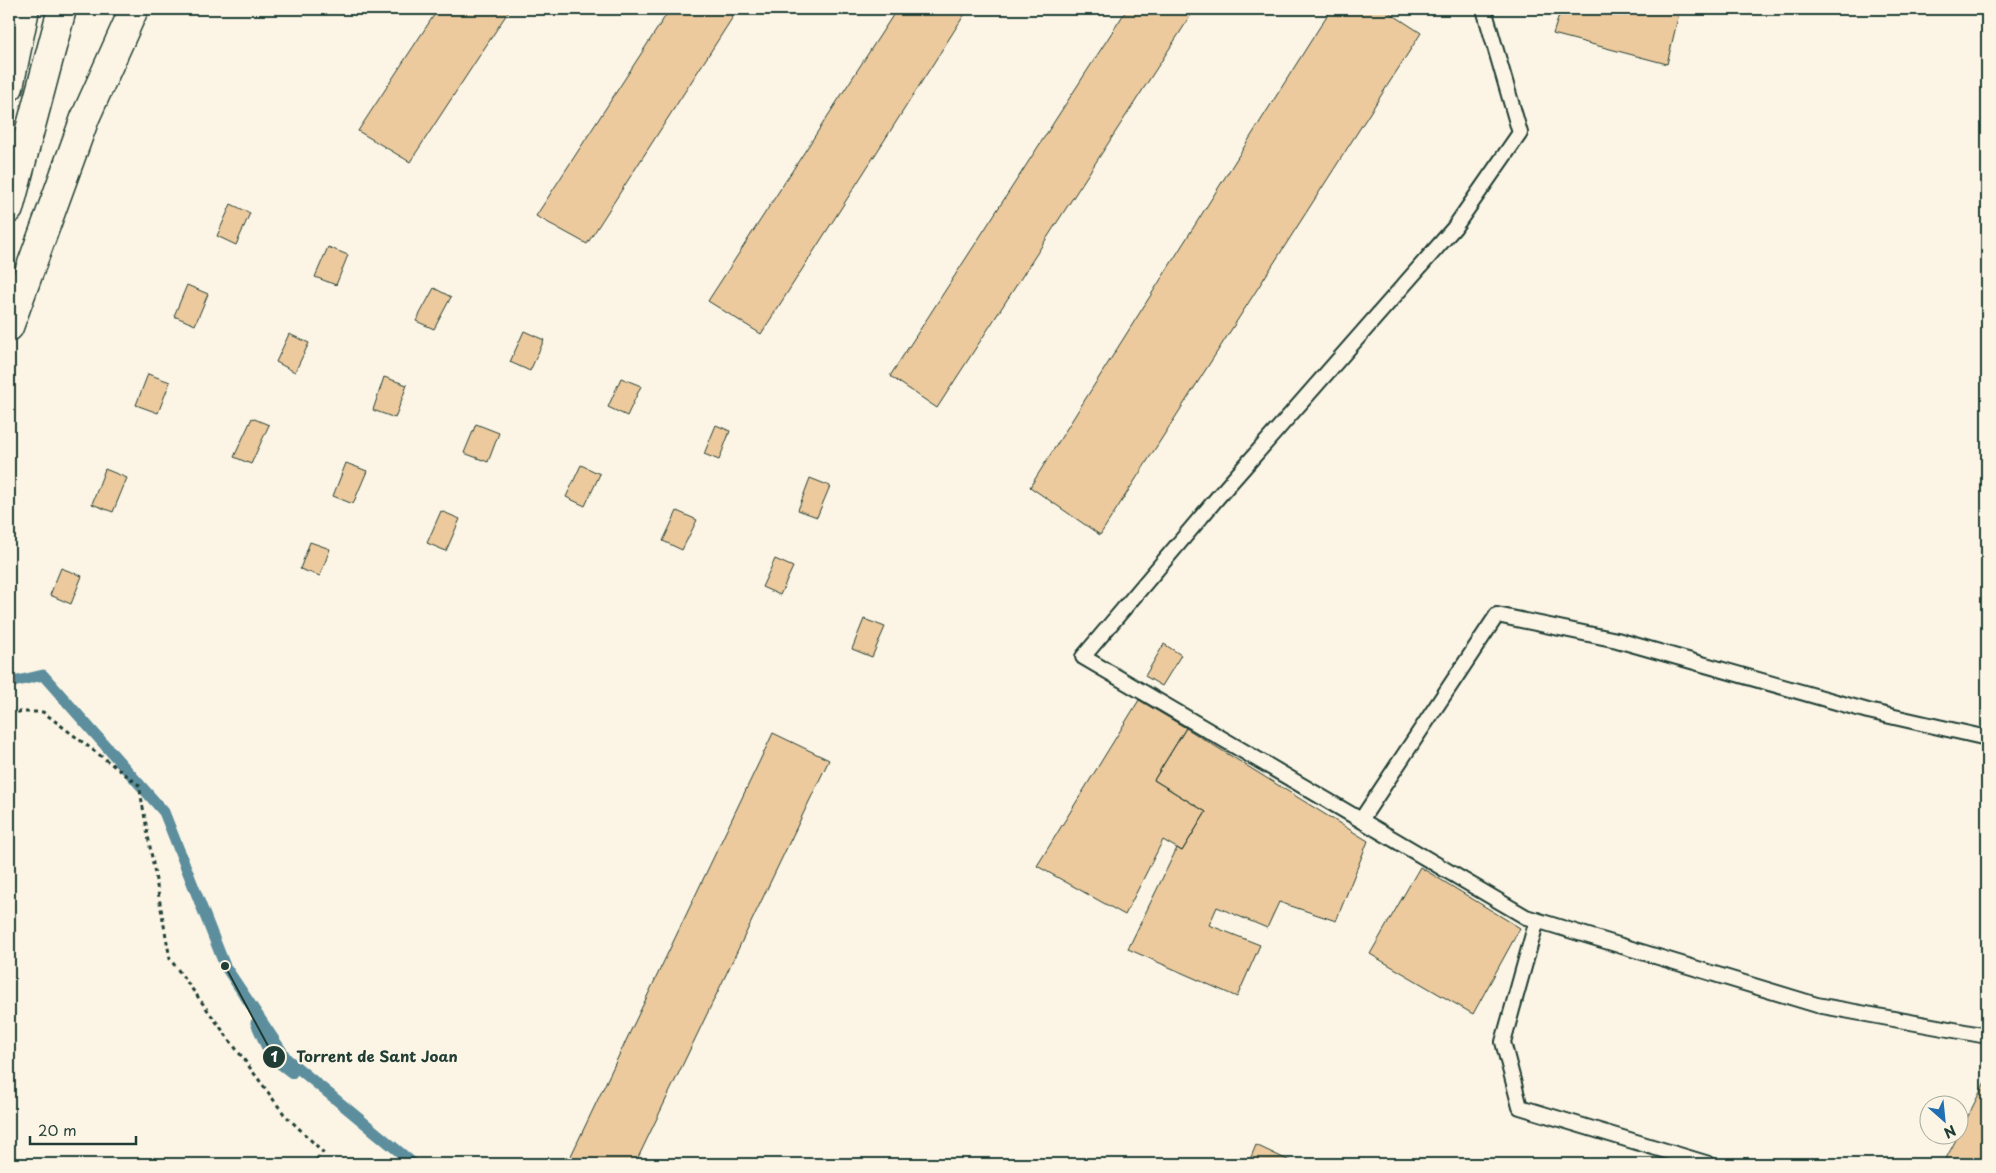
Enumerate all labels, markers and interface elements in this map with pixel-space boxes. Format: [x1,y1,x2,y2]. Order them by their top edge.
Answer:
callout: Torrent de Sant Joan [262,1042,468,1072]
text: 1 [270,1044,278,1067]
text: Torrent de Sant Joan [296,1044,458,1067]
north arrow [1918,1096,1968,1146]
scale bar [30,1113,136,1145]
text: 20 m [38,1118,77,1141]
text: N [1940,1120,1960,1144]

